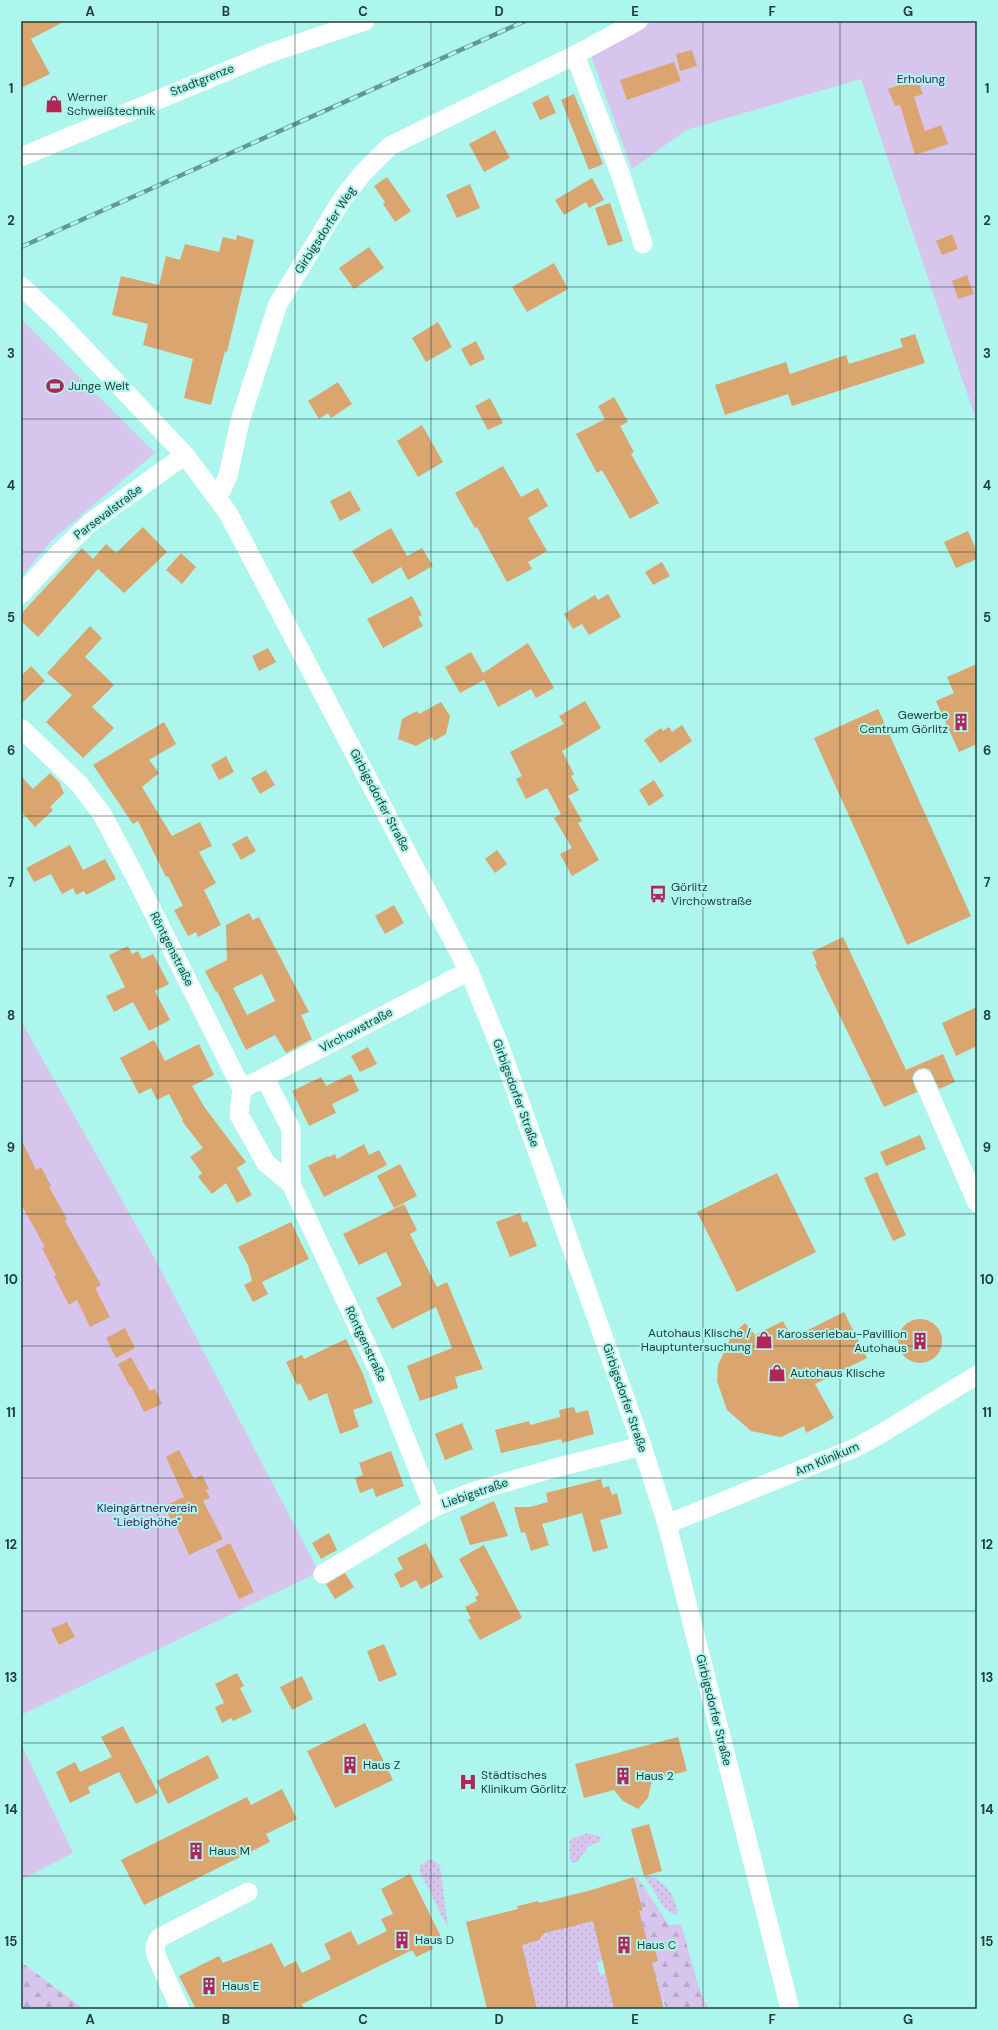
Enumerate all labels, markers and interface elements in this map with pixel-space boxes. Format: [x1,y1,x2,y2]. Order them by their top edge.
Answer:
text: A [85,3,95,20]
text: B [222,3,230,20]
text: C [358,3,368,20]
text: D [494,3,504,20]
text: E [631,3,639,20]
text: F [768,3,776,20]
text: G [903,3,913,20]
street label: Stadtgrenze [168,60,236,100]
park label: Erholung [897,71,945,87]
text: 1 [9,80,13,97]
text: 1 [985,80,989,97]
place label: Werner Schweißtechnik [67,89,155,119]
shop icon: Werner Schweißtechnik [44,94,64,114]
street label: Girbigsdorfer Weg [291,183,359,277]
text: 2 [7,212,15,229]
text: 2 [983,212,991,229]
text: 3 [7,345,15,362]
text: 3 [983,345,991,362]
sports icon: Junge Welt [45,376,65,396]
place label: Junge Welt [68,378,130,394]
text: 4 [7,477,15,494]
text: 4 [983,477,991,494]
street label: Parsevalstraße [71,481,145,543]
text: 5 [7,609,15,626]
text: 5 [983,609,991,626]
place label: Gewerbe Centrum Görlitz [859,707,948,737]
building icon: Gewerbe Centrum Görlitz [951,712,971,732]
text: 6 [7,742,15,759]
text: 6 [983,742,991,759]
street label: Girbigsdorfer Straße [346,746,414,854]
text: 7 [8,874,15,891]
text: 7 [984,874,991,891]
place label: Görlitz Virchowstraße [671,879,752,909]
bus stop icon: Görlitz Virchowstraße [648,884,668,904]
street label: Röntgenstraße [146,909,198,989]
street label: Virchowstraße [317,1004,396,1056]
text: 8 [7,1007,15,1024]
text: 8 [983,1007,991,1024]
street label: Girbigsdorfer Straße [489,1037,543,1150]
text: 9 [7,1139,15,1156]
text: 9 [983,1139,991,1156]
text: 10 [4,1271,18,1288]
text: 10 [980,1271,994,1288]
street label: Röntgenstraße [341,1304,391,1385]
place label: Autohaus Klische / Hauptuntersuchung [641,1325,751,1355]
place label: Karosseriebau-Pavillion Autohaus [778,1326,907,1356]
shop icon: Autohaus Klische / Hauptuntersuchung [754,1330,774,1350]
building icon: Karosseriebau-Pavillion Autohaus [910,1331,930,1351]
street label: Girbigsdorfer Straße [599,1341,651,1455]
shop icon: Autohaus Klische [767,1363,787,1383]
place label: Autohaus Klische [790,1365,885,1381]
text: 11 [6,1404,16,1421]
text: 11 [982,1404,992,1421]
street label: Am Klinikum [793,1438,861,1480]
street label: Liebigstraße [440,1474,510,1512]
park label: Kleingärtnerverein "Liebighöhe" [97,1500,197,1530]
text: 12 [5,1536,17,1553]
text: 12 [981,1536,993,1553]
street label: Girbigsdorfer Straße [692,1653,736,1767]
text: 13 [5,1669,17,1686]
text: 13 [981,1669,993,1686]
building icon: Haus Z [340,1755,360,1775]
place label: Haus Z [363,1757,400,1773]
building icon: Haus 2 [613,1766,633,1786]
place label: Städtisches Klinikum Görlitz [481,1767,567,1797]
place label: Haus 2 [636,1768,674,1784]
hospital icon: Städtisches Klinikum Görlitz [458,1772,478,1792]
text: 14 [4,1801,18,1818]
text: 14 [980,1801,994,1818]
building icon: Haus M [186,1841,206,1861]
place label: Haus M [209,1843,250,1859]
building icon: Haus D [392,1930,412,1950]
place label: Haus D [415,1932,454,1948]
text: 15 [5,1933,17,1950]
text: 15 [981,1933,993,1950]
building icon: Haus C [614,1935,634,1955]
place label: Haus C [637,1937,677,1953]
building icon: Haus E [199,1976,219,1996]
place label: Haus E [222,1978,260,1994]
text: A [85,2011,95,2028]
text: B [222,2011,230,2028]
text: C [358,2011,368,2028]
text: D [494,2011,504,2028]
text: E [631,2011,639,2028]
text: F [768,2011,776,2028]
text: G [903,2011,913,2028]

